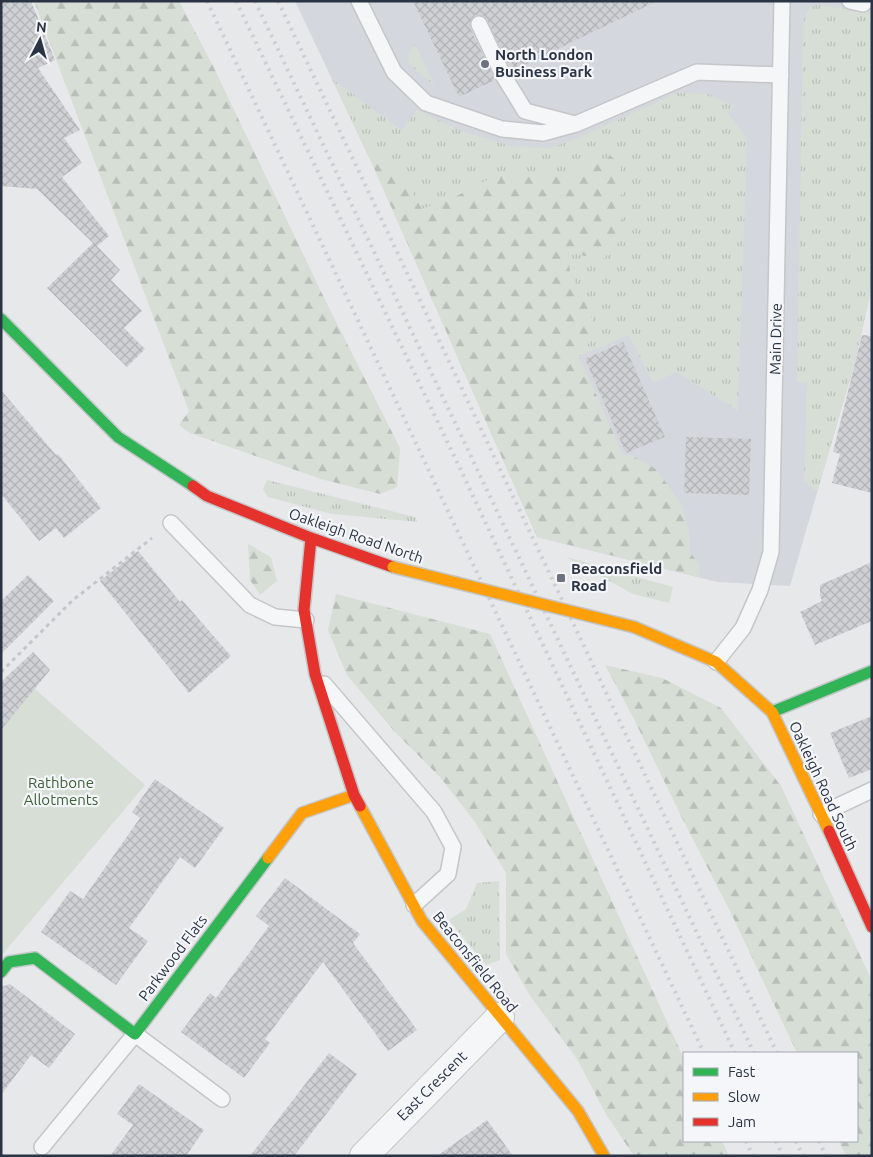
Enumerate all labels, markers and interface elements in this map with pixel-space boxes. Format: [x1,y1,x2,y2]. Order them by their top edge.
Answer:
north arrow [15,15,65,65]
text: N [35,19,47,36]
place label: North London Business Park [495,46,593,80]
marker: North London Business Park [479,58,491,70]
street label: Main Drive [766,303,785,375]
street label: Oakleigh Road North [287,505,426,567]
place label: Beaconsfield Road [571,560,662,594]
marker: Beaconsfield Road [555,572,567,584]
street label: Oakleigh Road South [786,718,861,853]
park label: Rathbone Allotments [24,774,98,808]
street label: Beaconsfield Road [430,908,521,1015]
street label: Parkwood Flats [135,911,210,1004]
street label: East Crescent [393,1047,470,1124]
legend [683,1052,858,1142]
text: Fast [728,1063,756,1080]
text: Slow [728,1088,761,1105]
text: Jam [728,1113,756,1130]

